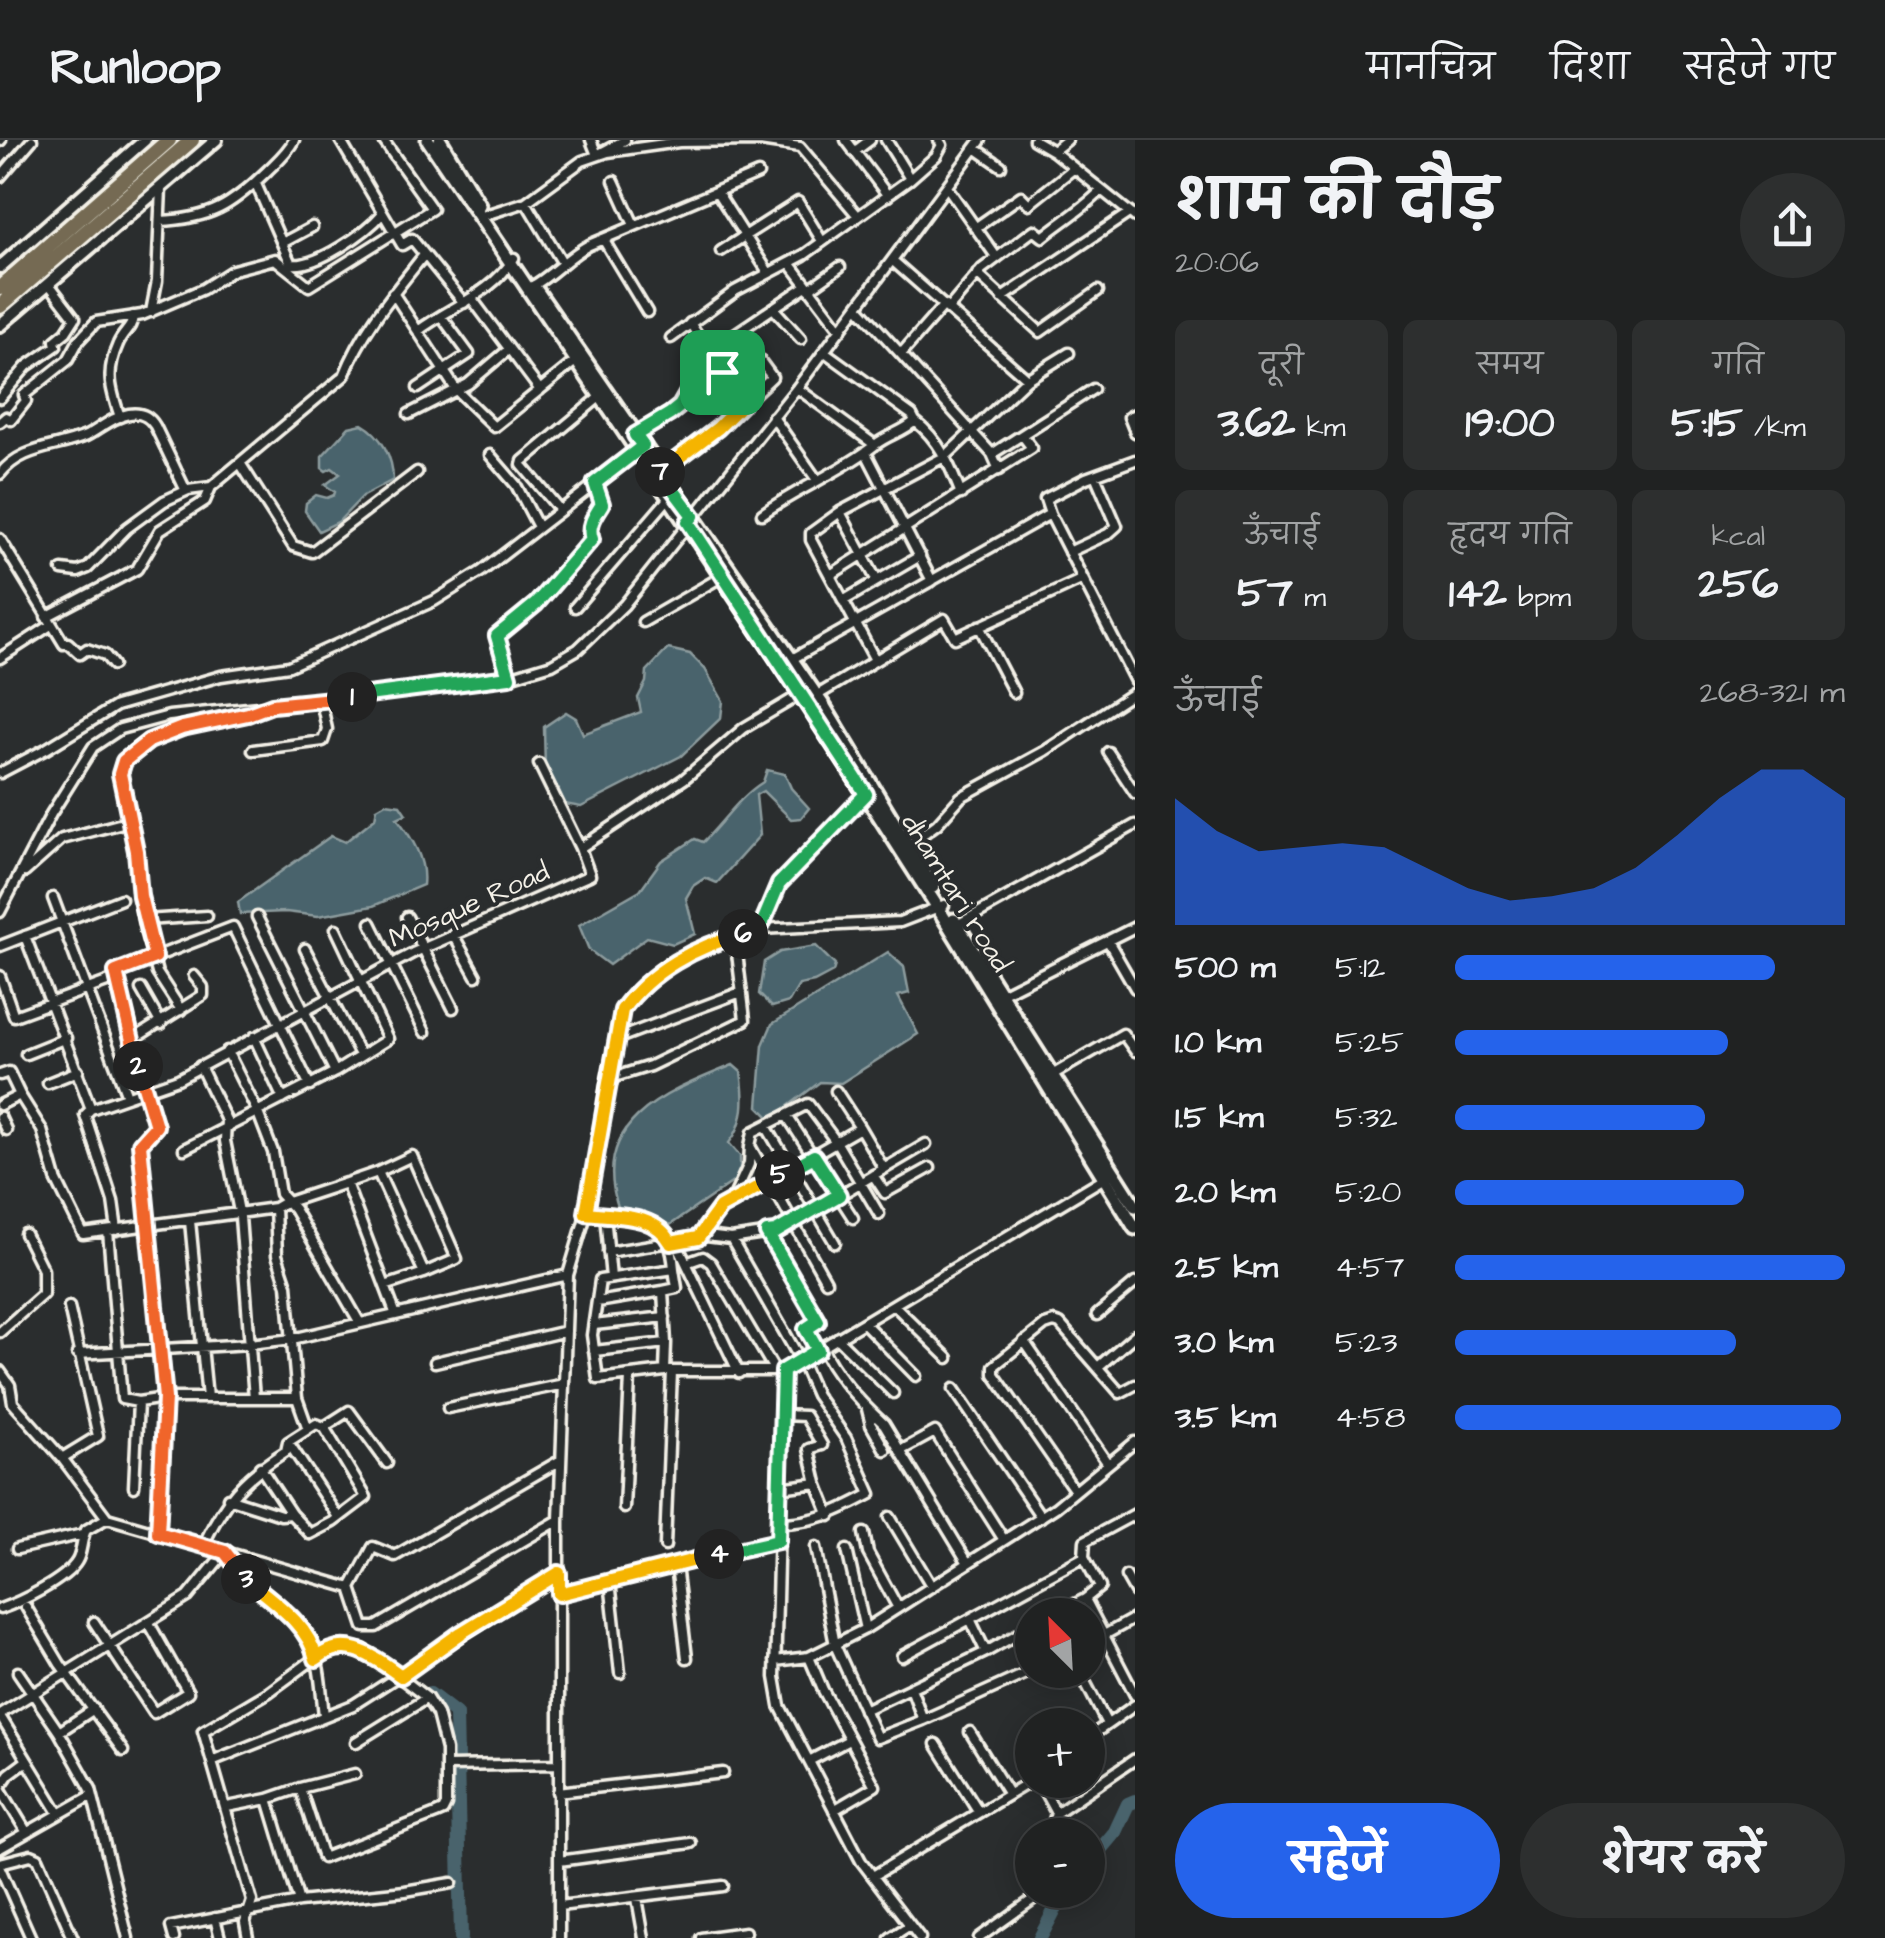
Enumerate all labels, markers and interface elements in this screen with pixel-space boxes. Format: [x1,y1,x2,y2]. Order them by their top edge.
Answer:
text: Runloop [50,36,221,102]
text: मानचित्र [1367,44,1495,93]
text: दिशा [1550,44,1630,93]
text: सहेजे गए [1685,44,1835,93]
text: शाम की दौड़ [1175,164,1498,240]
button: share [1740,173,1845,278]
text: 20:06 [1175,240,1259,285]
pin [680,330,765,415]
icon: arrive [695,345,750,400]
text: दूरी [1260,346,1304,385]
text: समय [1477,346,1543,385]
text: गति [1713,346,1764,385]
text: 3.62 [1218,395,1295,453]
text: 19:00 [1465,395,1555,453]
text: 5:15 [1671,395,1743,453]
text: km [1295,408,1346,447]
text: /km [1743,408,1806,447]
pin: 7 [635,447,685,497]
text: 7 [651,452,669,491]
text: ऊँचाई [1244,516,1319,555]
text: हृदय गति [1449,516,1571,555]
text: kcal [1712,517,1765,556]
text: 256 [1698,556,1778,614]
text: 57 [1237,565,1293,623]
text: 142 [1449,565,1507,623]
text: m [1293,578,1326,617]
text: bpm [1507,578,1571,617]
text: 268–321 m [1700,670,1845,715]
pin: 1 [327,672,377,722]
text: 1 [350,677,354,716]
text: ऊँचाई [1175,679,1261,724]
street label: dhamtari road [892,806,1020,980]
street label: Mosque Road [382,852,556,958]
pin: 6 [718,909,768,959]
text: 6 [734,914,752,953]
text: 500 m [1175,945,1276,990]
text: 5:12 [1335,945,1385,990]
text: 1.0 km [1175,1020,1261,1065]
text: 5:25 [1335,1020,1404,1065]
pin: 2 [113,1041,163,1091]
text: 2 [130,1046,146,1085]
text: 1.5 km [1175,1095,1264,1140]
text: 5:32 [1335,1095,1398,1140]
pin: 5 [755,1150,805,1200]
text: 5 [770,1155,790,1194]
text: 2.0 km [1175,1170,1275,1215]
text: 5:20 [1335,1170,1402,1215]
text: 2.5 km [1175,1245,1278,1290]
text: 4:57 [1335,1245,1404,1290]
text: 3.0 km [1175,1320,1273,1365]
text: 5:23 [1335,1320,1398,1365]
text: 3.5 km [1175,1395,1276,1440]
text: 4:58 [1335,1395,1406,1440]
pin: 4 [694,1529,744,1579]
text: 4 [709,1534,729,1573]
pin: 3 [221,1554,271,1604]
text: 3 [239,1559,253,1598]
north arrow [1015,1598,1105,1688]
map controls [1015,1598,1105,1908]
button: + [1015,1708,1105,1798]
button: सहेजें [1175,1803,1500,1918]
button: शेयर करें [1520,1803,1845,1918]
button: − [1015,1818,1105,1908]

